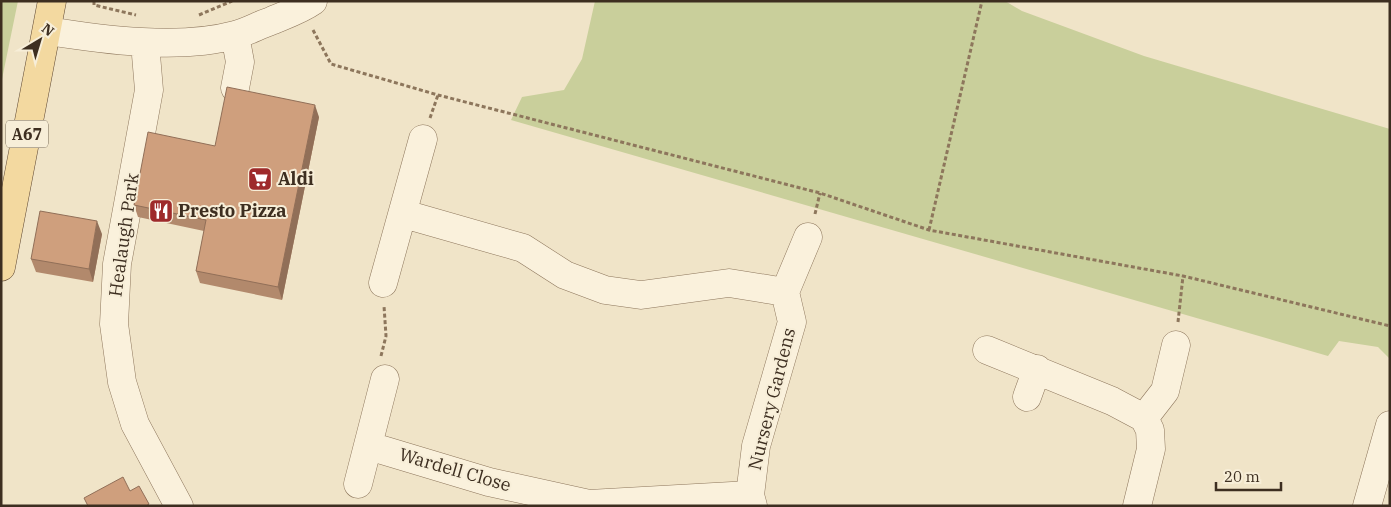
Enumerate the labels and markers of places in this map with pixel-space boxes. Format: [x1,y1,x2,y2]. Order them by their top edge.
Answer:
supermarket icon: Aldi [247,166,273,192]
place label: Aldi [278,167,314,190]
restaurant icon: Presto Pizza [148,198,174,224]
place label: Presto Pizza [178,199,287,222]

